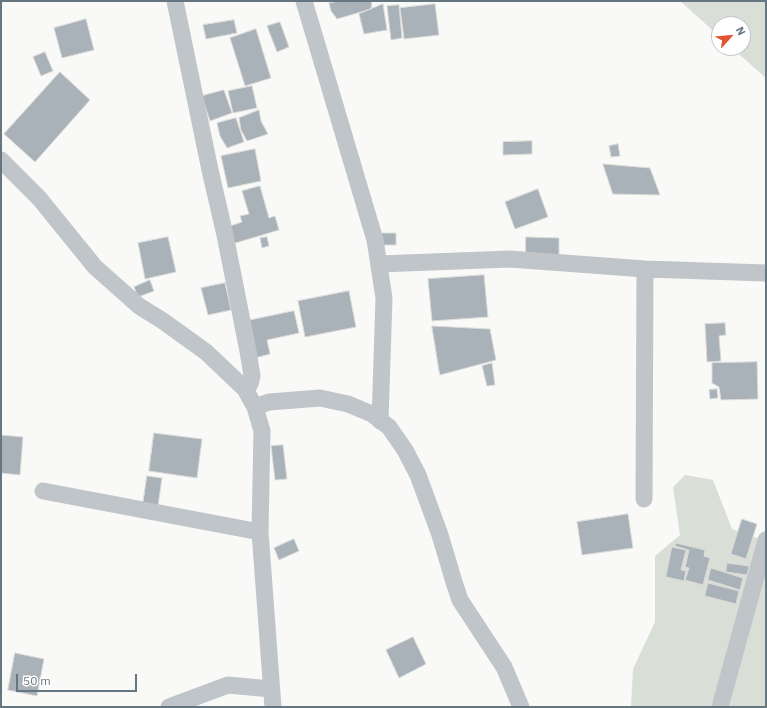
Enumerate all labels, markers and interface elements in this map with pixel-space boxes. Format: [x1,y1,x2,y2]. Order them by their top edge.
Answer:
north arrow [711,16,751,56]
text: N [733,24,749,38]
scale bar [18,666,139,692]
text: 50 m [23,673,51,688]

